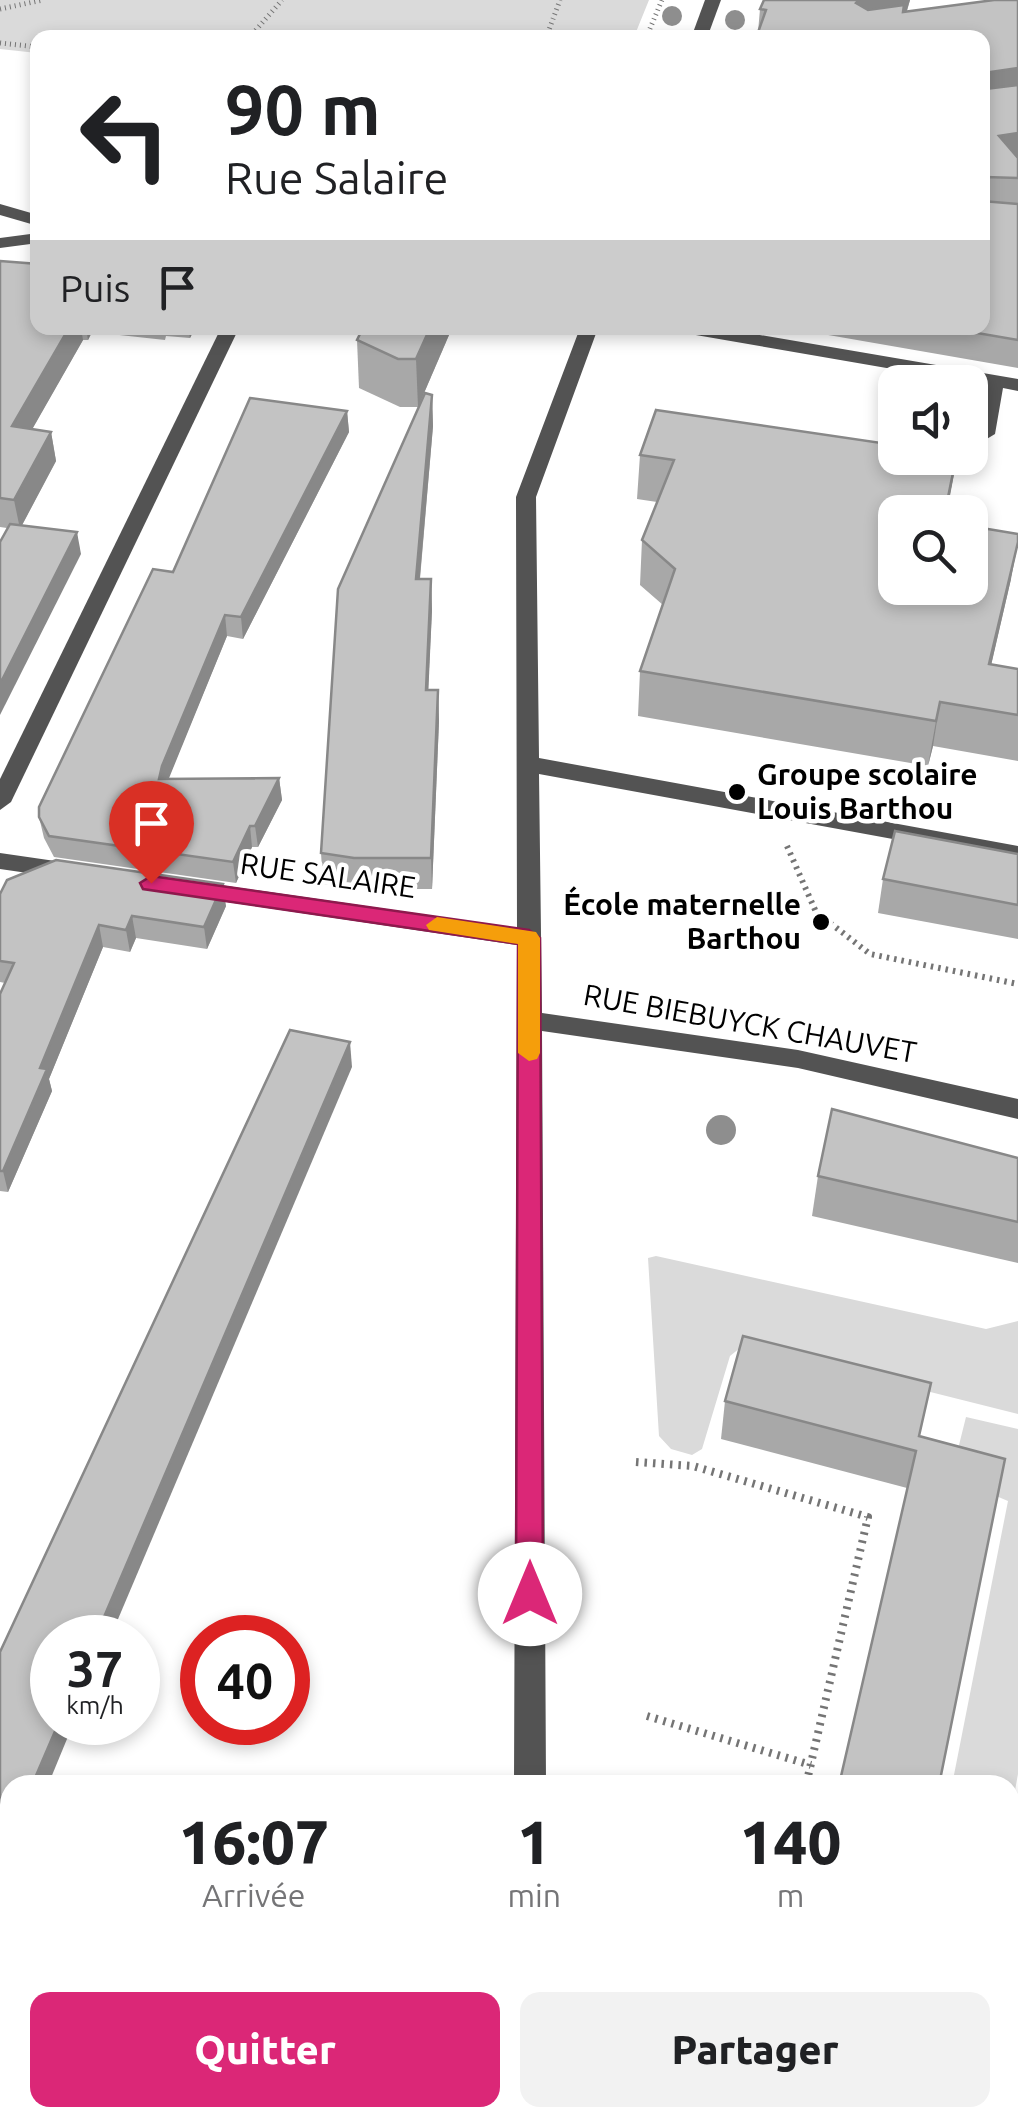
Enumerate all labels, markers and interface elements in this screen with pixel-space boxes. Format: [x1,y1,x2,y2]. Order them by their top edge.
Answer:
icon: left [60,70,190,200]
text: 90 m [225,70,381,148]
text: Rue Salaire [225,152,448,203]
icon: arrive [150,260,205,315]
text: Puis [60,267,130,309]
map controls [878,365,988,605]
button: sound [878,365,988,475]
button: search [878,495,988,605]
place label: Groupe scolaire Louis Barthou [757,757,978,825]
pin [109,781,194,884]
marker: Groupe scolaire Louis Barthou [726,781,748,803]
icon: arrive [124,796,179,851]
street label: RUE SALAIRE [238,846,418,904]
place label: École maternelle Barthou [563,886,801,955]
marker: École maternelle Barthou [810,911,832,933]
street label: RUE BIEBUYCK CHAUVET [581,977,920,1069]
position arrow [478,1542,582,1646]
speed limit sign: 40 [180,1615,310,1745]
text: 37 [67,1640,123,1696]
text: km/h [66,1691,124,1719]
text: 16:07 [179,1808,329,1875]
text: 1 [517,1808,551,1875]
text: 140 [740,1808,841,1875]
text: Arrivée [202,1877,306,1913]
text: min [507,1877,561,1913]
text: m [777,1877,804,1913]
button: Quitter [30,1992,500,2107]
button: Partager [520,1992,990,2107]

